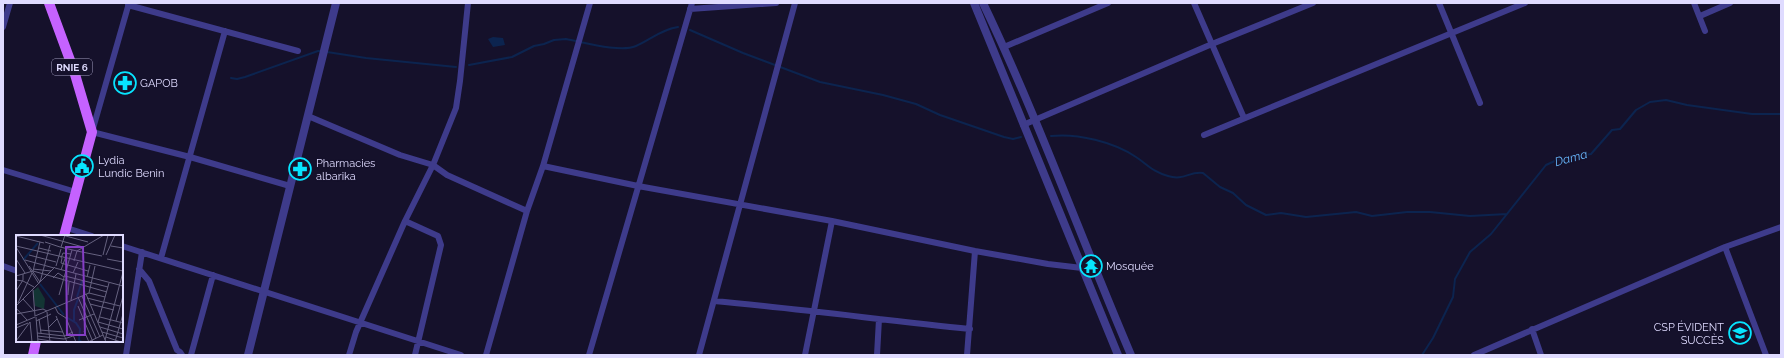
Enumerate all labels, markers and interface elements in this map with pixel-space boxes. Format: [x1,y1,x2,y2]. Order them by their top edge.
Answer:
road number: RNIE 6 [52,59,92,75]
pharmacy icon: GAPOB [112,70,138,96]
place label: GAPOB [140,77,178,90]
water label: Dama [1553,147,1589,169]
public building icon: Lydia Lundic Benin [69,153,95,179]
place label: Lydia Lundic Benin [98,154,164,180]
pharmacy icon: Pharmacies albarika [287,156,313,182]
place label: Pharmacies albarika [316,157,375,183]
inset map [16,235,123,342]
temple icon: Mosquée [1078,253,1104,279]
place label: Mosquée [1106,260,1154,273]
place label: CSP ÉVIDENT SUCCÈS [1654,320,1724,347]
school or university icon: CSP ÉVIDENT SUCCÈS [1727,320,1753,346]

